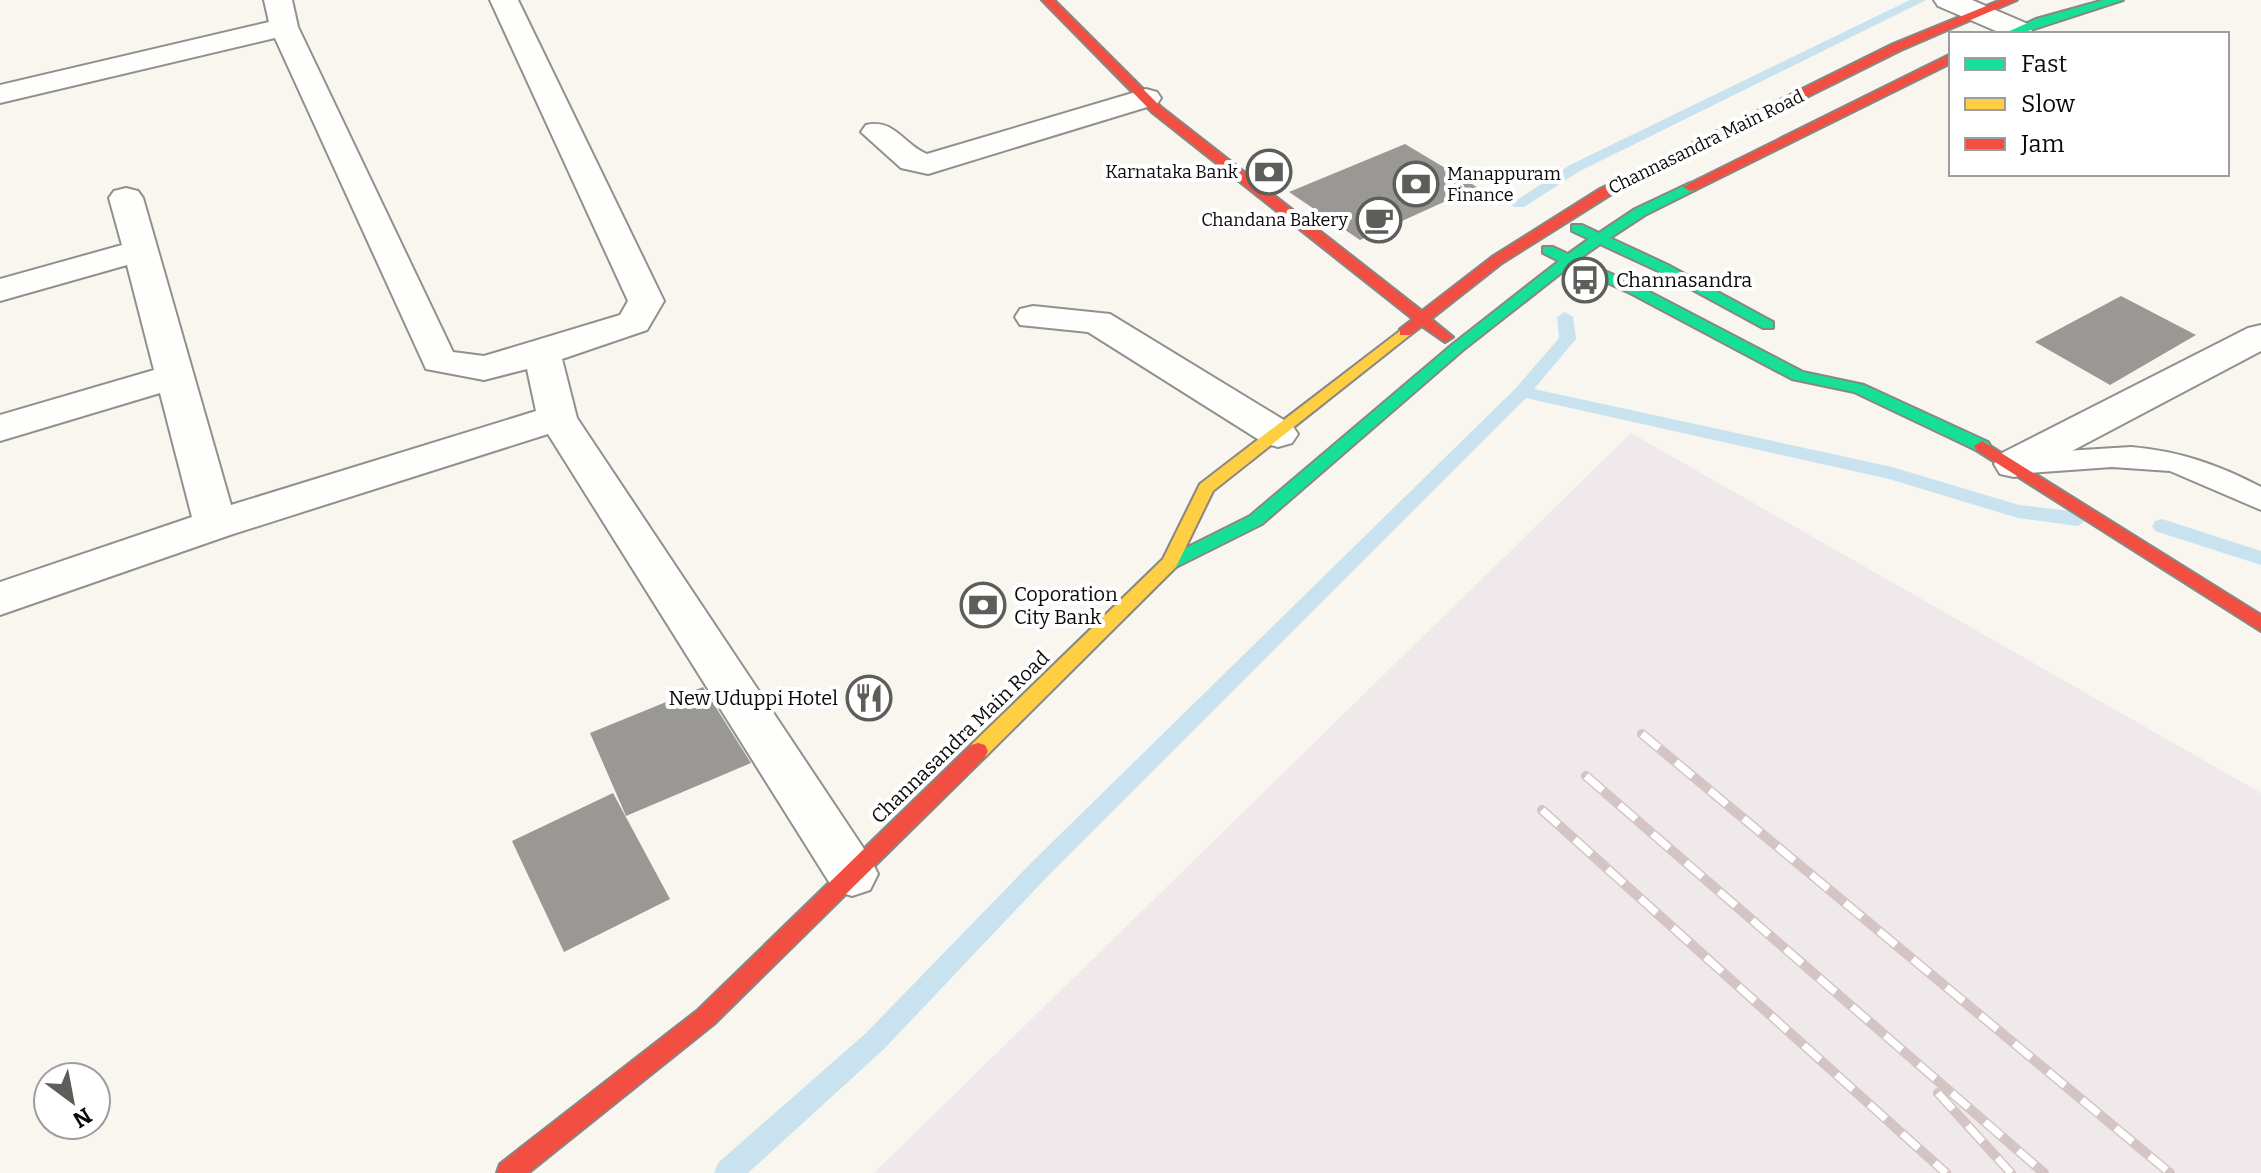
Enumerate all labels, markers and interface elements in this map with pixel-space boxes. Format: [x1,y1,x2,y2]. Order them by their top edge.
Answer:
legend [1949,32,2229,176]
text: Fast [2021,50,2067,78]
street label: Channasandra Main Road [1605,85,1807,199]
text: Slow [2021,90,2076,118]
text: Jam [2020,130,2065,158]
bank icon: Karnataka Bank [1245,148,1293,196]
bank icon: Manappuram Finance [1392,160,1440,208]
place label: Karnataka Bank [1105,161,1239,183]
place label: Manappuram Finance [1447,163,1561,206]
cafe icon: Chandana Bakery [1355,196,1403,244]
place label: Chandana Bakery [1201,209,1348,231]
bus stop icon: Channasandra [1561,256,1609,304]
place label: Channasandra [1616,268,1752,292]
bank icon: Coporation City Bank [959,581,1007,629]
place label: Coporation City Bank [1014,582,1118,629]
street label: Channasandra Main Road [866,646,1054,828]
restaurant icon: New Uduppi Hotel [845,674,893,722]
place label: New Uduppi Hotel [668,686,838,710]
north arrow [32,1061,112,1141]
text: N [68,1102,97,1133]

